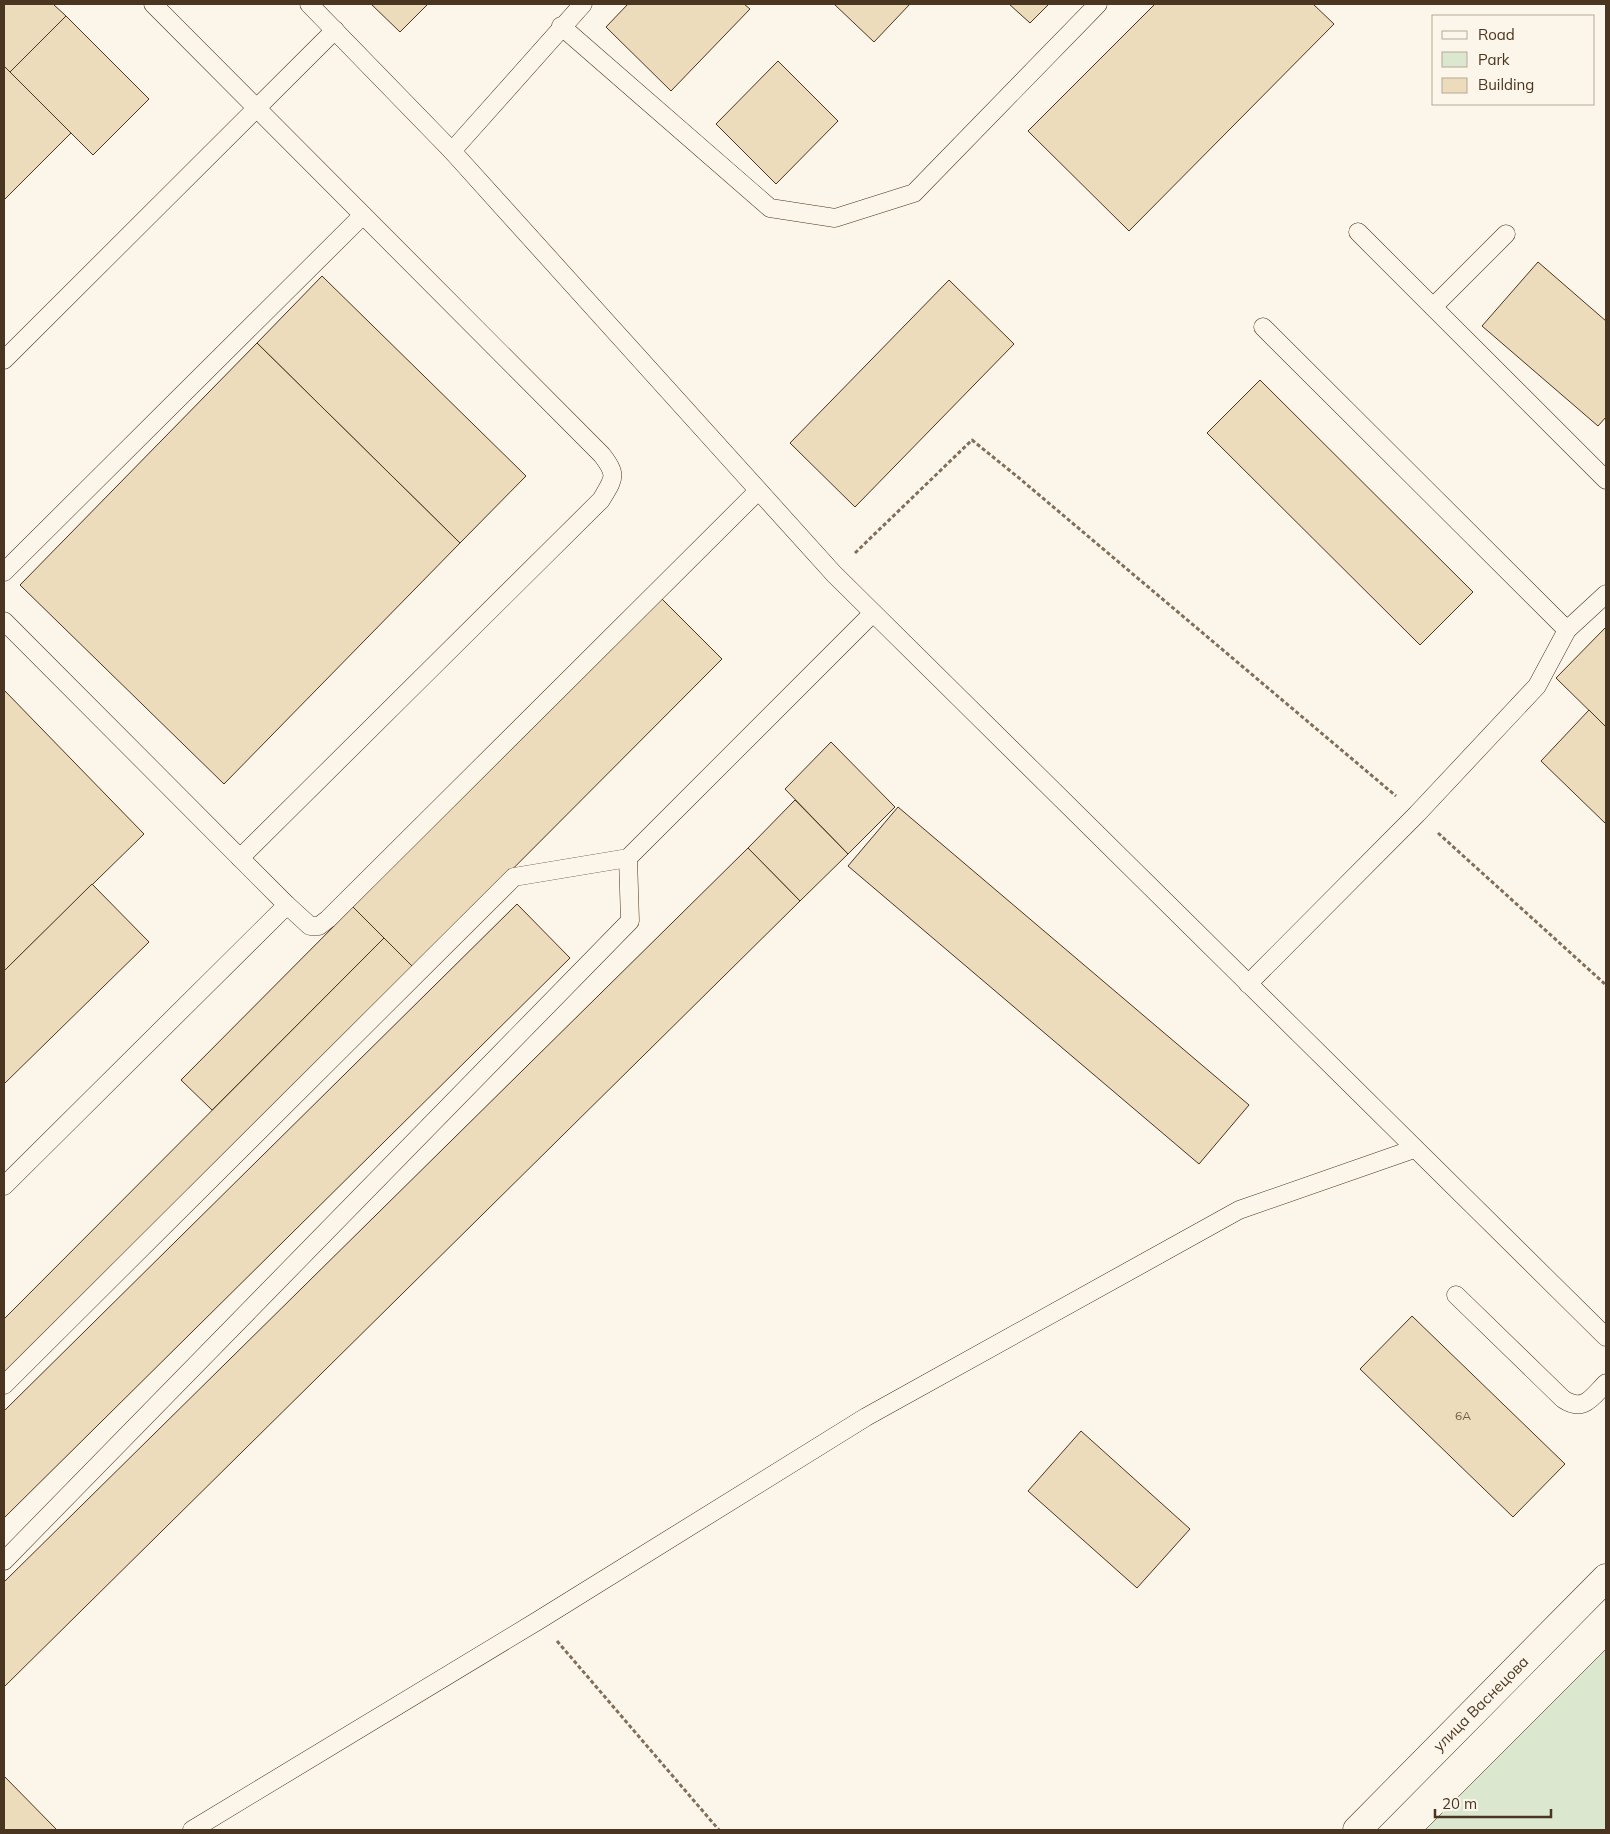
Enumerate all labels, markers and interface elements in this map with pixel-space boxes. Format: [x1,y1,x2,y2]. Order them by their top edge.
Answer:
legend [1432,15,1595,105]
text: Road [1478,25,1515,44]
text: Park [1478,50,1510,69]
text: Building [1478,75,1534,94]
house number: 6А [1455,1408,1471,1423]
street label: улица Васнецова [1429,1652,1532,1755]
scale bar [1435,1786,1551,1818]
text: 20 m [1442,1794,1477,1813]

